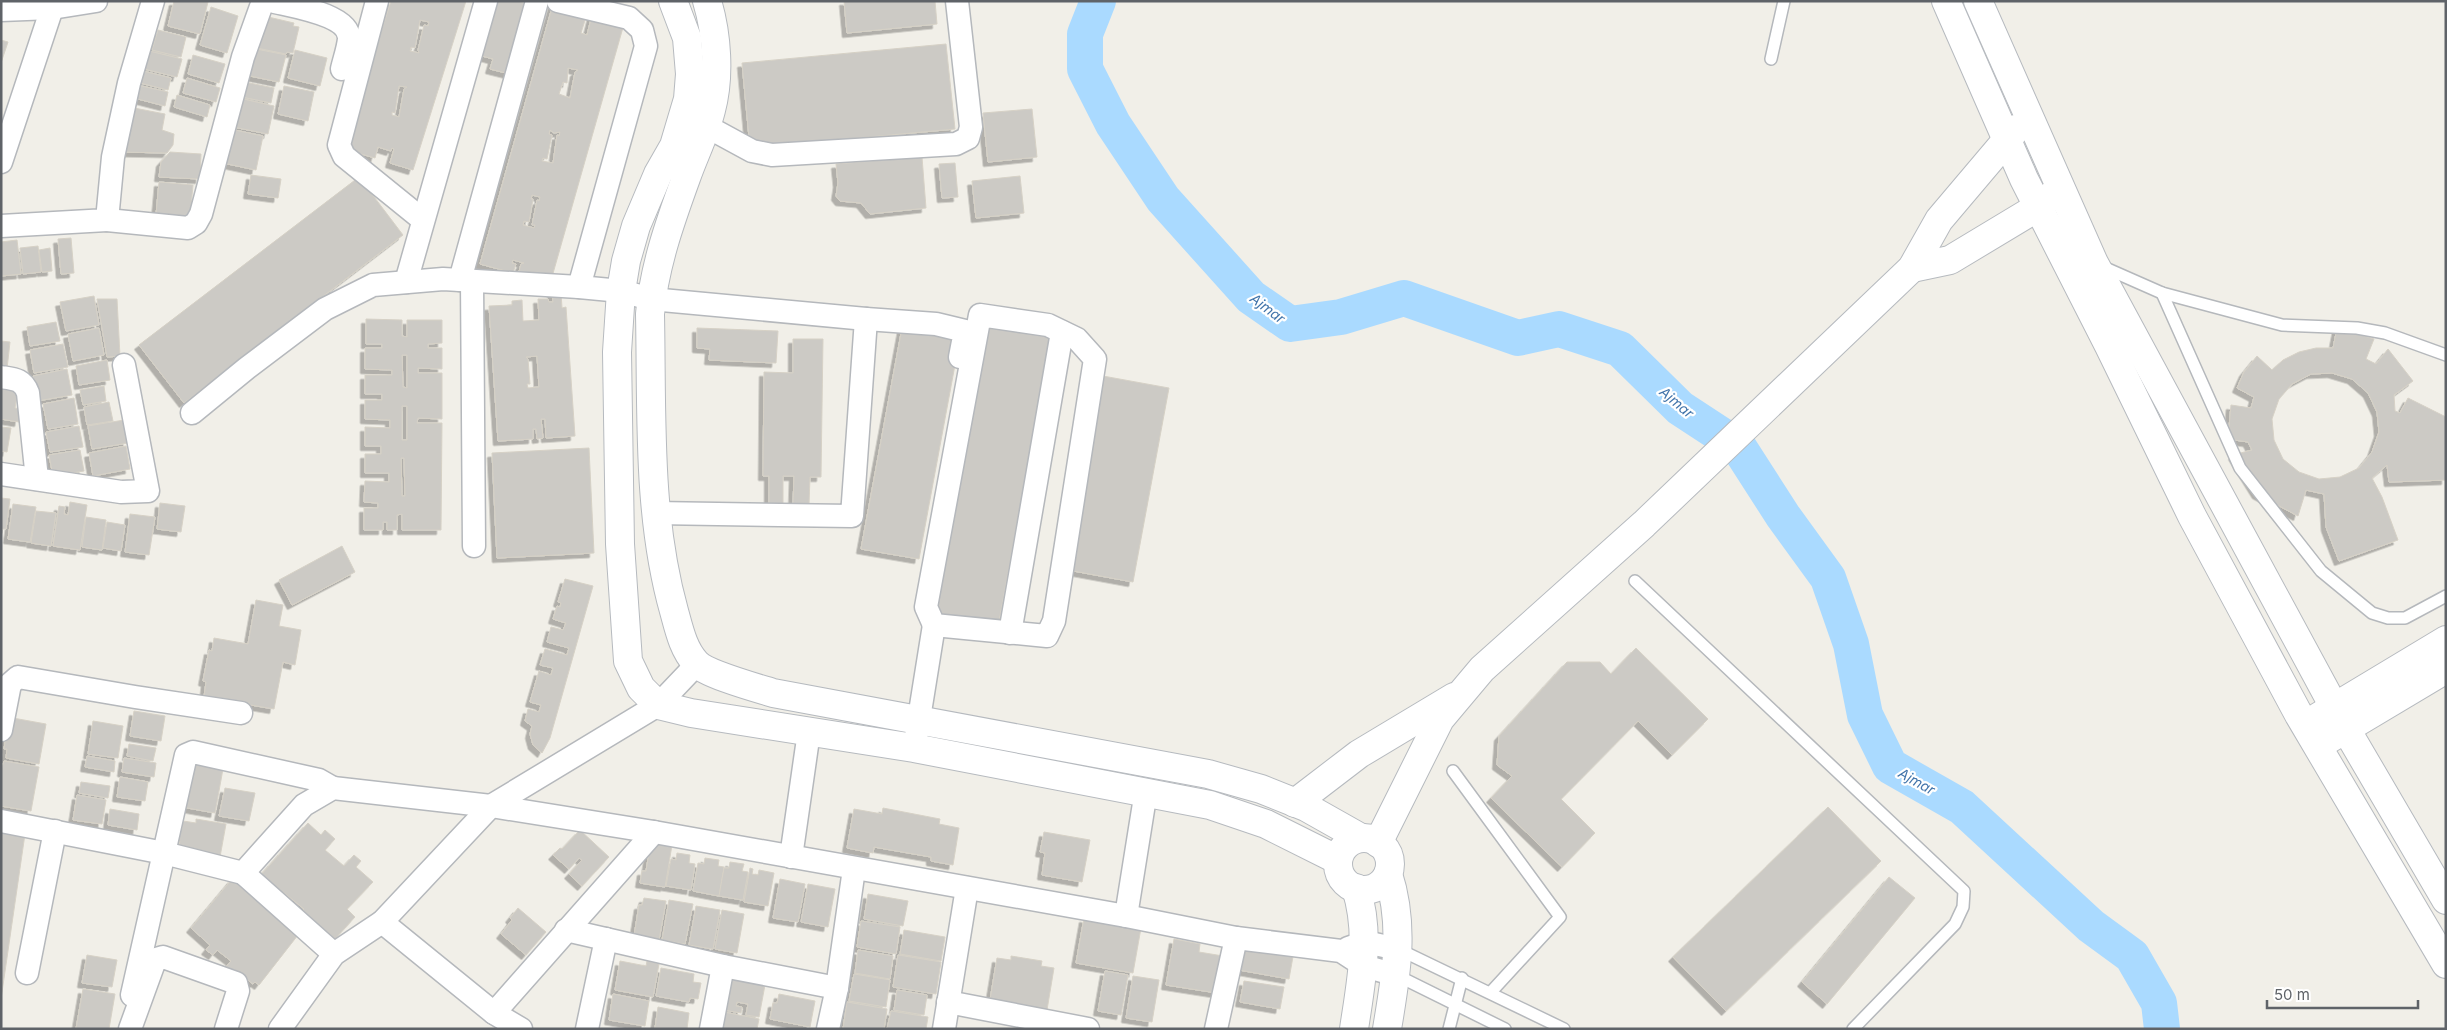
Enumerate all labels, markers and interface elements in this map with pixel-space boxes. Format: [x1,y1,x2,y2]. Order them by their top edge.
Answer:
water label: Ajmar [1246,289,1289,327]
water label: Ajmar [1656,382,1698,422]
water label: Ajmar [1895,764,1939,798]
scale bar [2267,978,2418,1010]
text: 50 m [2274,985,2310,1004]

